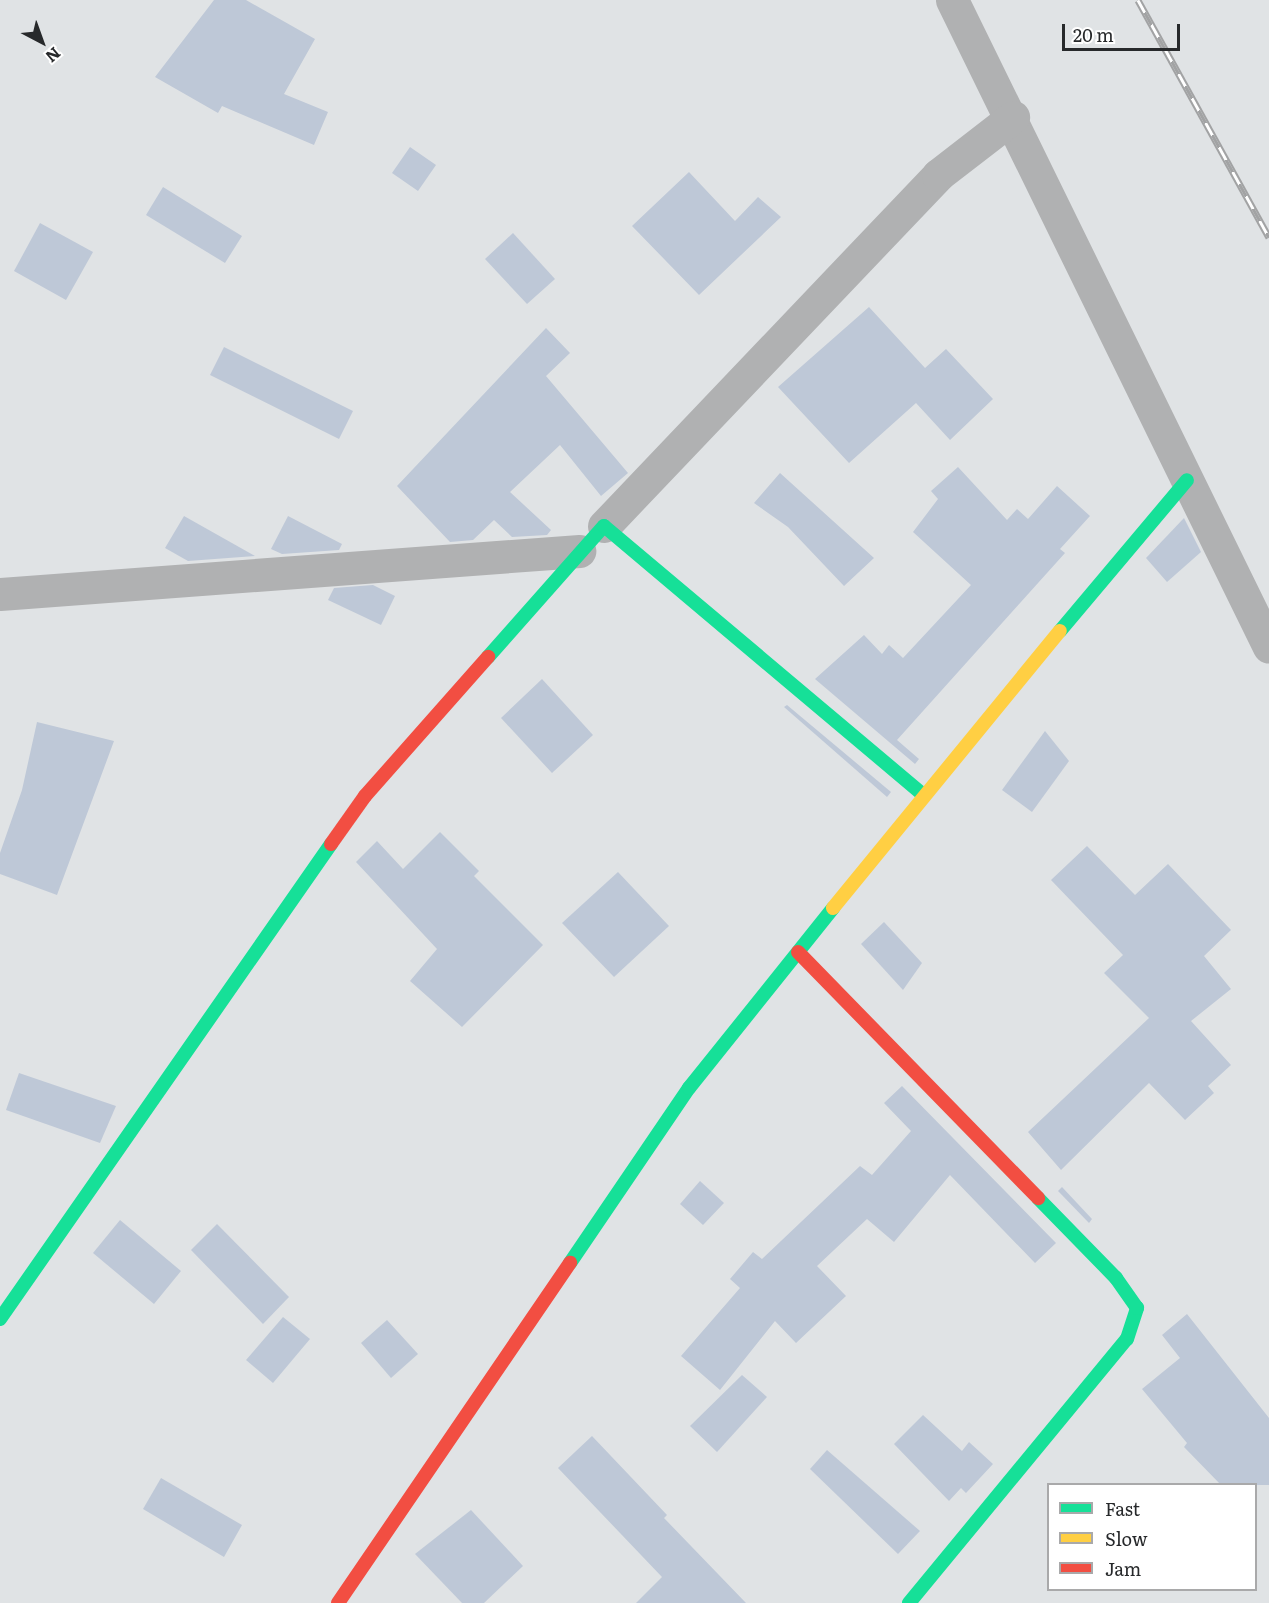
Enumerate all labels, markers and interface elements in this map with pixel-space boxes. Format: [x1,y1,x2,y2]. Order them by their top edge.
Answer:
north arrow [12,12,72,72]
scale bar [1065,12,1184,50]
text: 20 m [1073,21,1114,48]
text: N [41,42,67,69]
legend [1047,1483,1257,1591]
text: Fast [1105,1495,1140,1522]
text: Slow [1105,1525,1147,1552]
text: Jam [1105,1555,1141,1582]

